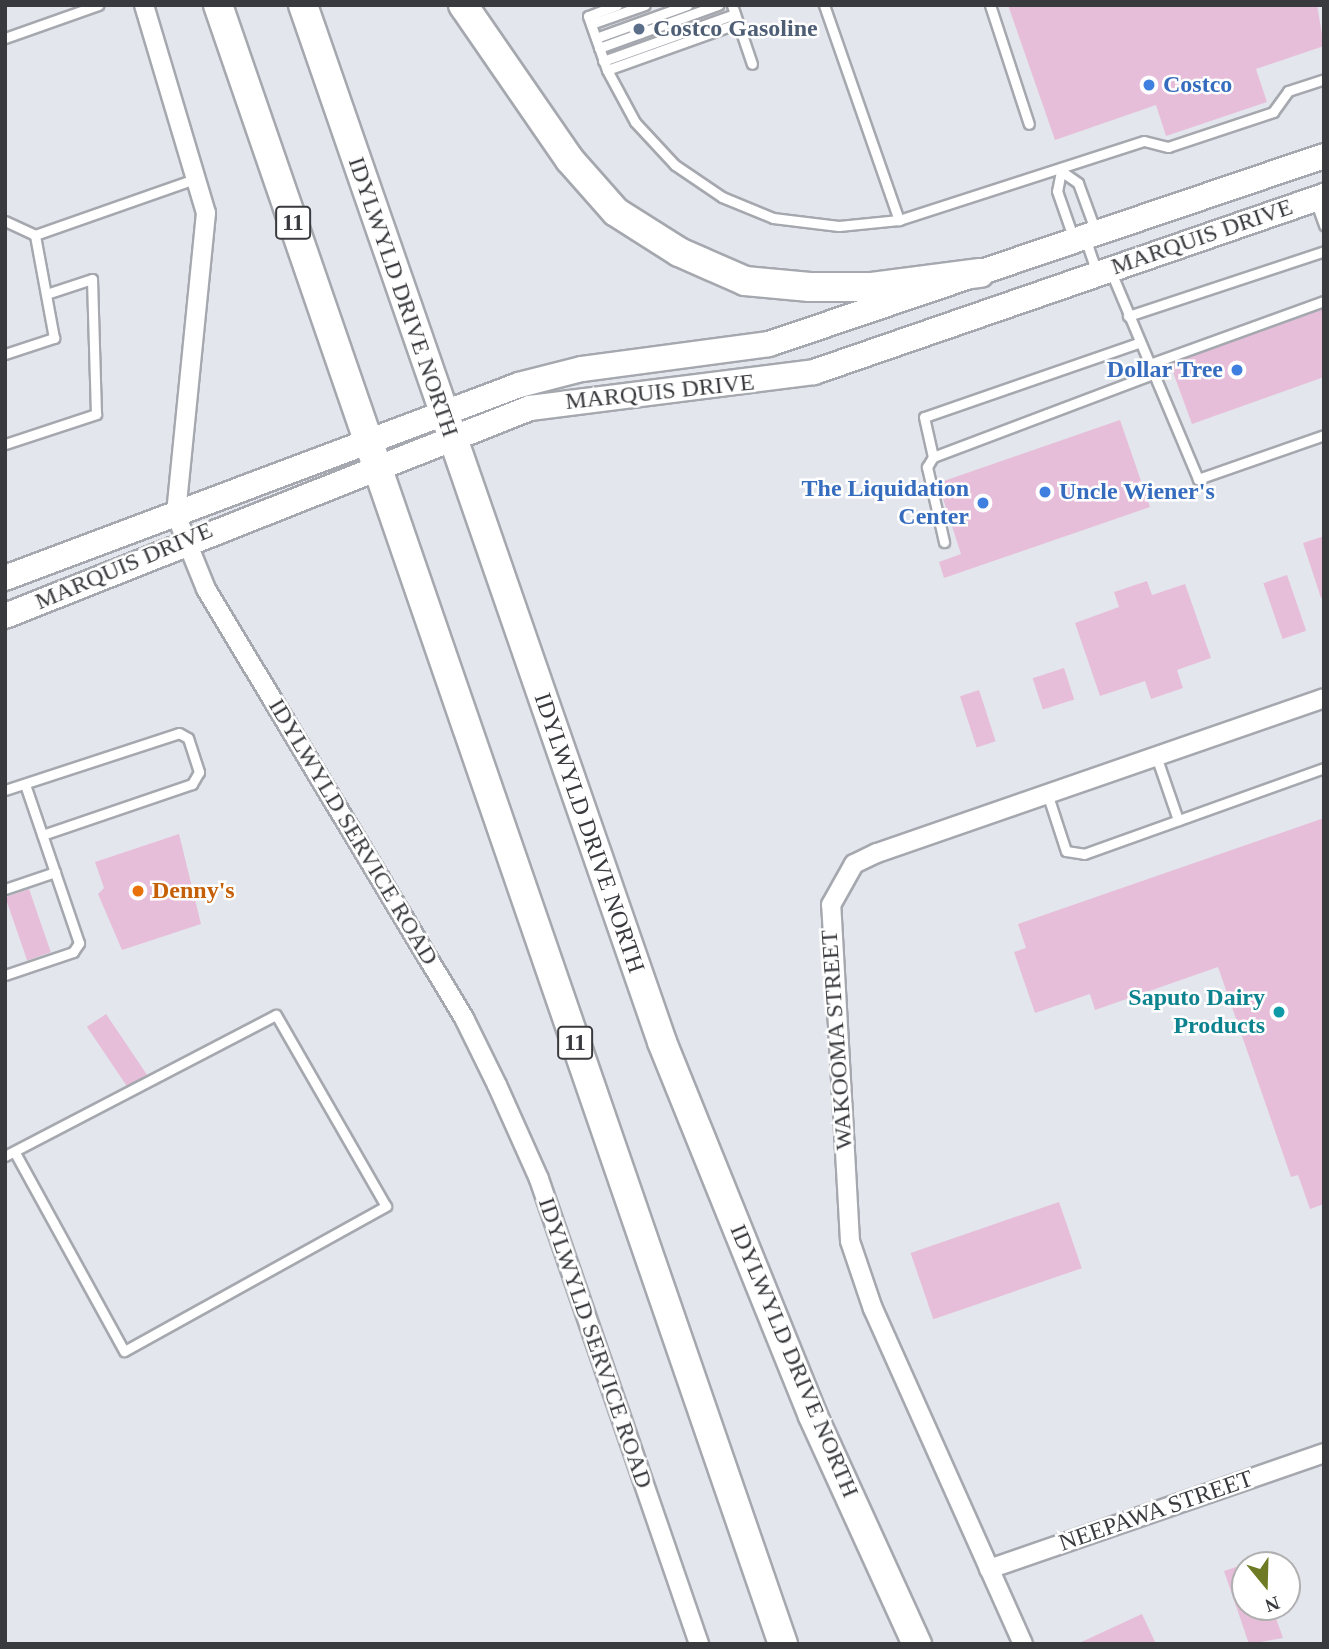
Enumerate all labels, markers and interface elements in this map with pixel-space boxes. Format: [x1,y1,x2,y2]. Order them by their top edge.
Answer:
place label: Costco Gasoline [653,15,818,43]
marker: Costco Gasoline [631,21,647,37]
place label: Costco [1163,71,1232,99]
marker: Costco [1141,77,1157,93]
street label: IDYLWYLD DRIVE NORTH [342,153,464,441]
street label: MARQUIS DRIVE [1107,192,1297,282]
road number: 11 [274,204,312,243]
place label: Dollar Tree [1106,356,1223,384]
marker: Dollar Tree [1229,362,1245,378]
street label: MARQUIS DRIVE [564,368,756,416]
place label: The Liquidation Center [802,475,969,531]
place label: Uncle Wiener's [1059,478,1215,506]
marker: Uncle Wiener's [1037,484,1053,500]
marker: The Liquidation Center [975,495,991,511]
street label: MARQUIS DRIVE [31,516,217,616]
street label: IDYLWYLD DRIVE NORTH [528,689,650,977]
street label: IDYLWYLD SERVICE ROAD [262,694,444,970]
place label: Denny's [152,877,235,905]
marker: Denny's [130,883,146,899]
street label: WAKOOMA STREET [815,928,859,1152]
place label: Saputo Dairy Products [1128,984,1265,1040]
marker: Saputo Dairy Products [1271,1004,1287,1020]
road number: 11 [556,1024,594,1062]
street label: IDYLWYLD SERVICE ROAD [532,1194,658,1492]
street label: IDYLWYLD DRIVE NORTH [723,1220,865,1502]
street label: NEEPAWA STREET [1055,1464,1257,1558]
north arrow [1231,1551,1301,1621]
text: N [1262,1592,1282,1617]

